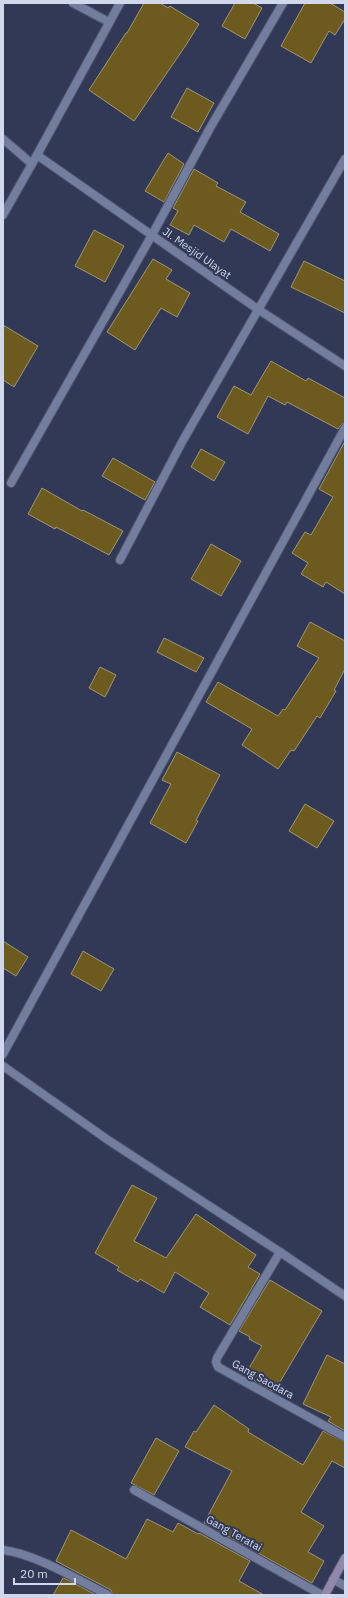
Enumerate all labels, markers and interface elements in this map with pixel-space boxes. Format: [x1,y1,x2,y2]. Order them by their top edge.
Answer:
street label: Jl. Mesjid Ulayat [160,224,234,282]
street label: Gang Saodara [230,1356,297,1402]
street label: Gang Teratai [203,1512,265,1554]
scale bar [14,1560,75,1586]
text: 20 m [20,1566,48,1581]

